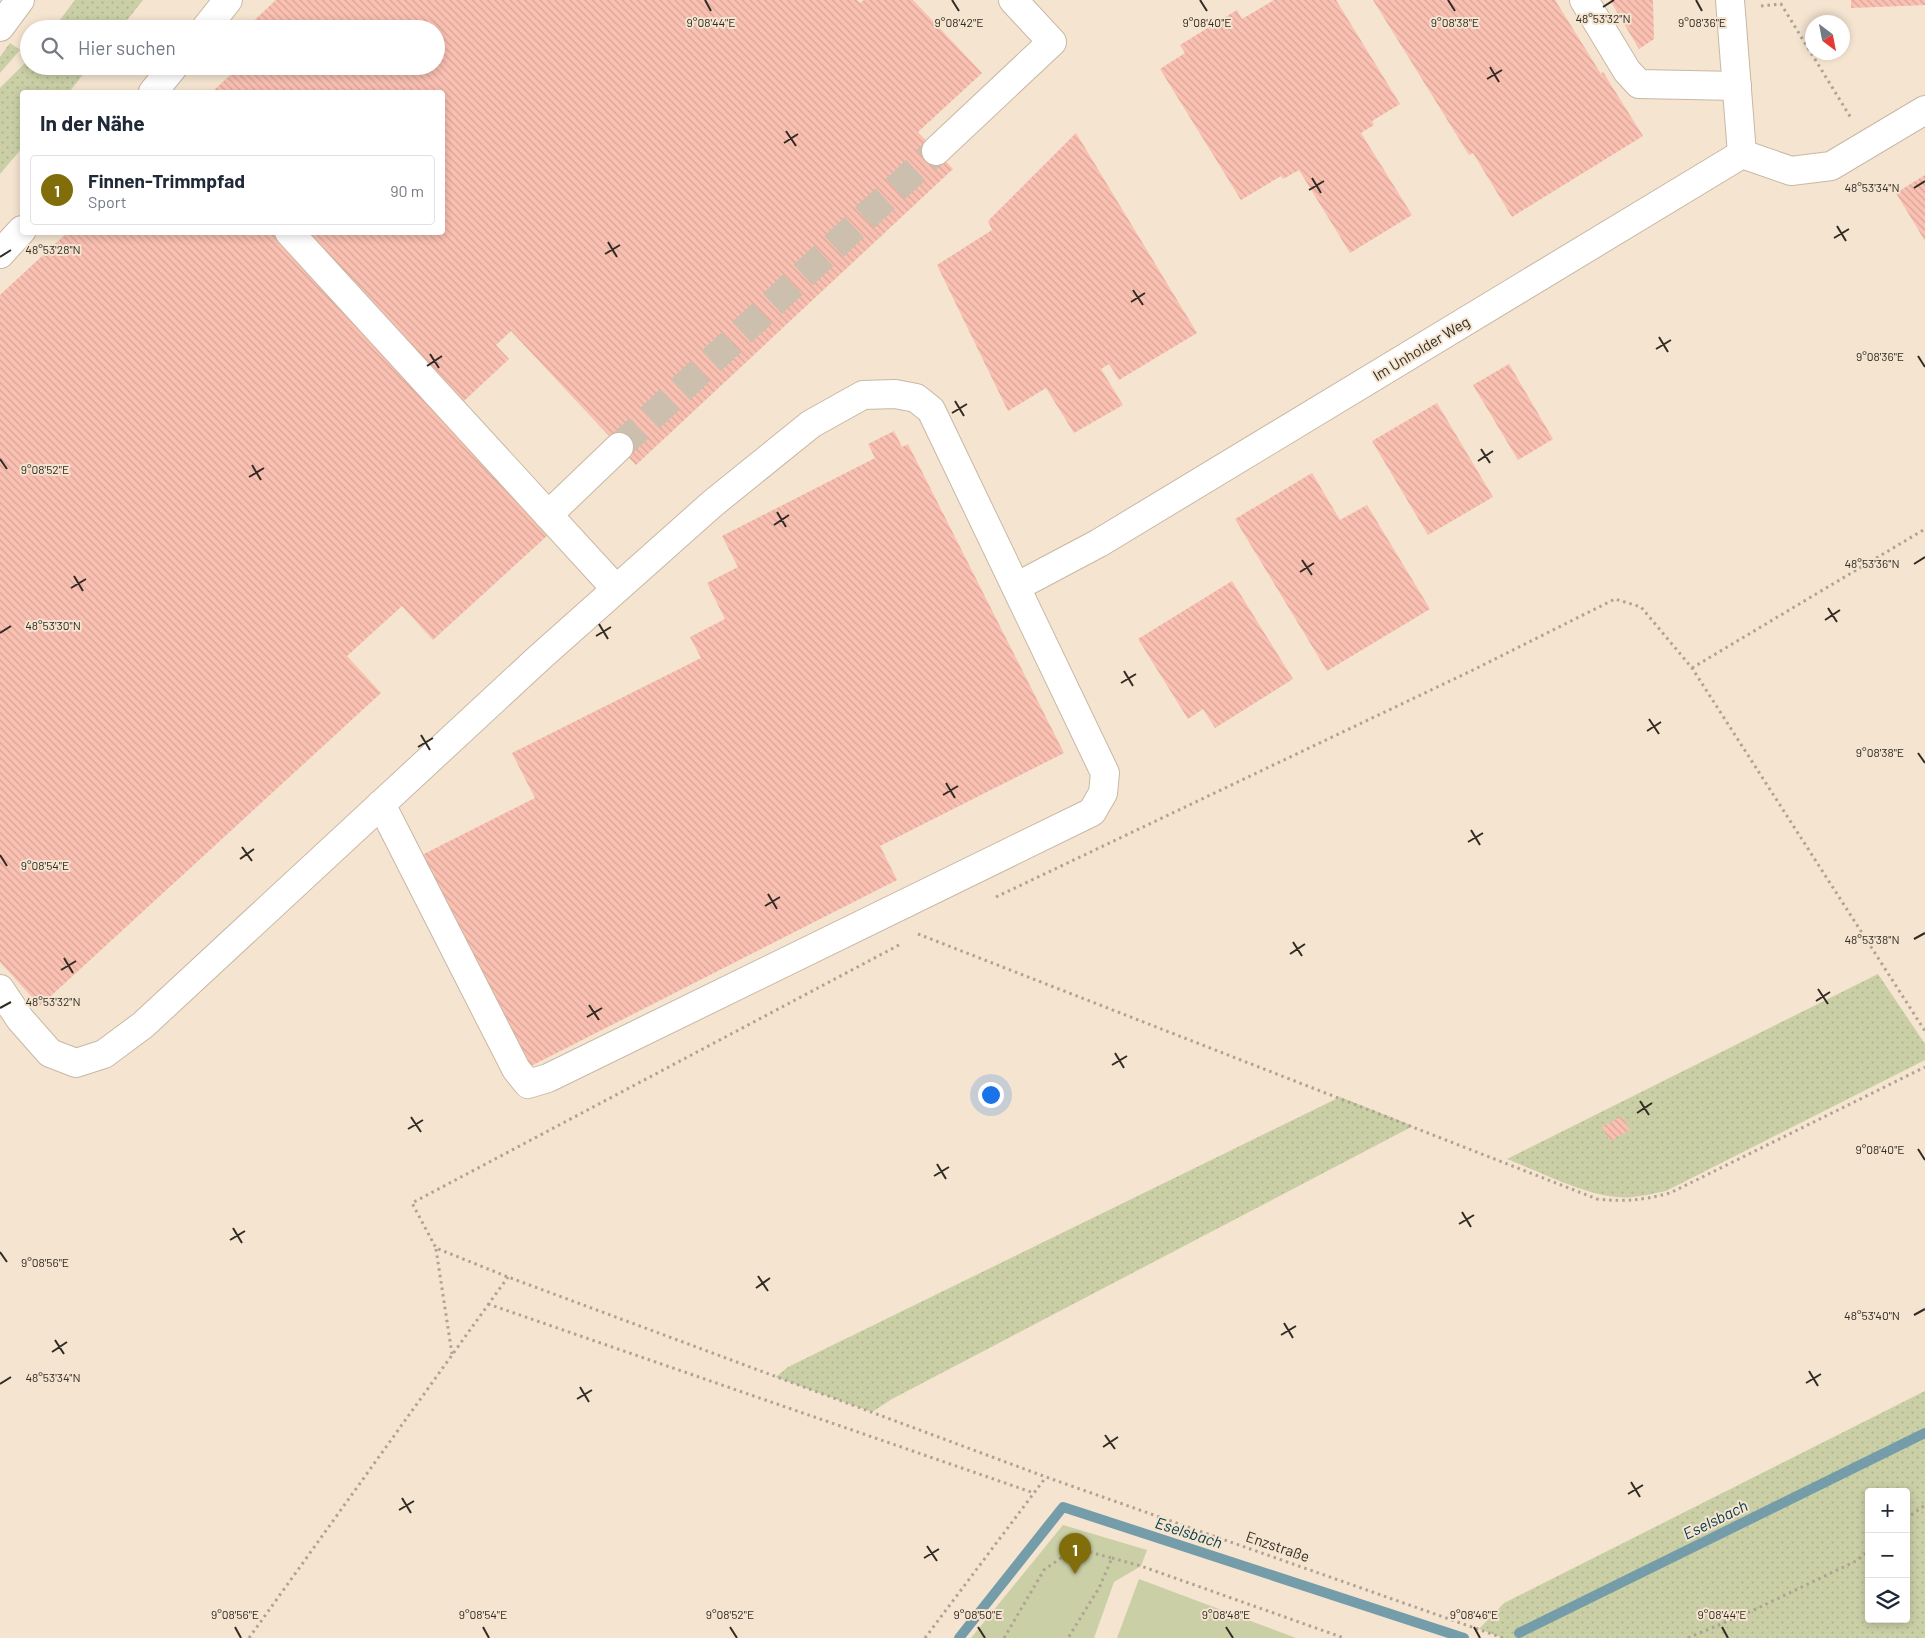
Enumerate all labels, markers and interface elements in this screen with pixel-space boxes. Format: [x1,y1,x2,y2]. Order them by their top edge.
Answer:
text: 48°53'32"N [1575,11,1631,25]
text: 9°08'44"E [687,15,735,29]
text: 9°08'42"E [935,15,983,29]
text: 9°08'40"E [1182,15,1232,29]
text: 9°08'38"E [1431,15,1479,29]
text: 9°08'36"E [1678,15,1726,29]
north arrow [1805,15,1850,60]
search box [20,20,445,75]
icon: search [38,34,66,62]
text: Hier suchen [78,36,176,59]
text: In der Nähe [40,110,145,135]
text: Finnen-Trimmpfad [88,169,245,192]
text: 48°53'34"N [1844,180,1900,194]
text: 1 [54,181,60,200]
text: 90 m [390,181,424,200]
text: Sport [88,192,127,211]
text: 48°53'28"N [25,242,81,256]
street label: Im Unholder Weg [1369,312,1473,384]
text: 9°08'36"E [1856,349,1904,363]
text: 9°08'52"E [21,462,69,476]
text: 48°53'36"N [1845,556,1900,570]
text: 48°53'30"N [25,618,81,632]
text: 9°08'38"E [1856,745,1904,759]
text: 9°08'54"E [21,858,69,872]
text: 48°53'38"N [1844,932,1900,946]
text: 48°53'32"N [25,994,81,1008]
your location [978,1082,1004,1108]
text: 9°08'40"E [1855,1142,1905,1156]
text: 9°08'56"E [21,1255,69,1269]
text: 48°53'40"N [1844,1308,1900,1322]
text: 48°53'34"N [25,1370,81,1384]
map controls [1865,1488,1910,1623]
button: + [1865,1488,1910,1533]
water label: Eselsbach [1680,1495,1750,1543]
water label: Eselsbach [1153,1512,1225,1552]
street label: Enzstraße [1244,1527,1312,1565]
pin: 1 [1059,1533,1091,1574]
button: − [1865,1533,1910,1578]
button: layers [1865,1578,1910,1623]
text: 9°08'56"E [211,1607,259,1621]
text: 9°08'54"E [459,1607,507,1621]
text: 9°08'52"E [706,1607,754,1621]
text: 9°08'50"E [954,1607,1002,1621]
text: 9°08'48"E [1202,1607,1250,1621]
text: 9°08'46"E [1450,1607,1498,1621]
text: 9°08'44"E [1698,1607,1746,1621]

